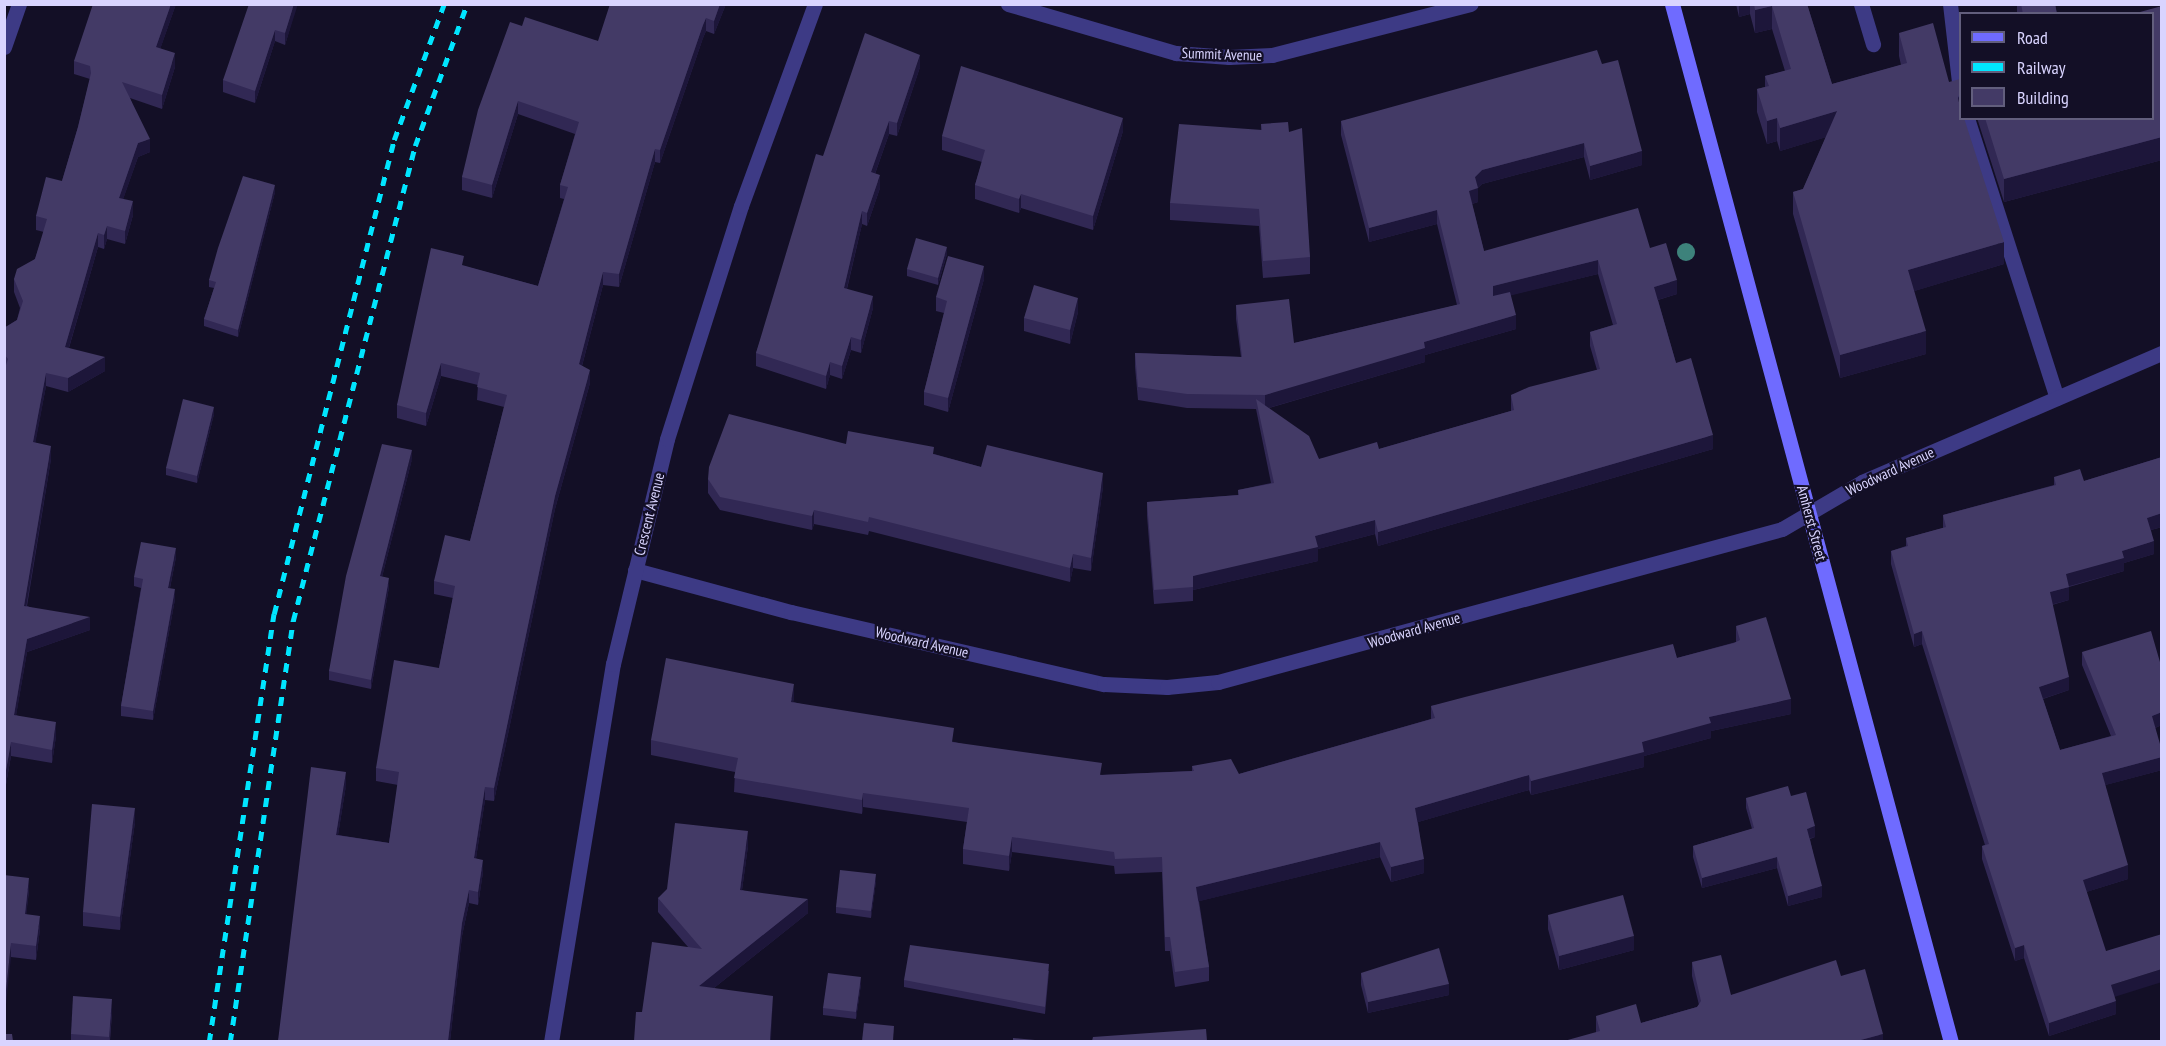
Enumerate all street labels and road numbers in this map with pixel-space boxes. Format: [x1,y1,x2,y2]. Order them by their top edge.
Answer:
street label: Summit Avenue [1181,44,1263,64]
street label: Woodward Avenue [1843,443,1937,499]
street label: Crescent Avenue [630,471,668,557]
street label: Amherst Street [1793,483,1831,563]
street label: Woodward Avenue [1366,608,1462,652]
street label: Woodward Avenue [873,622,971,662]

